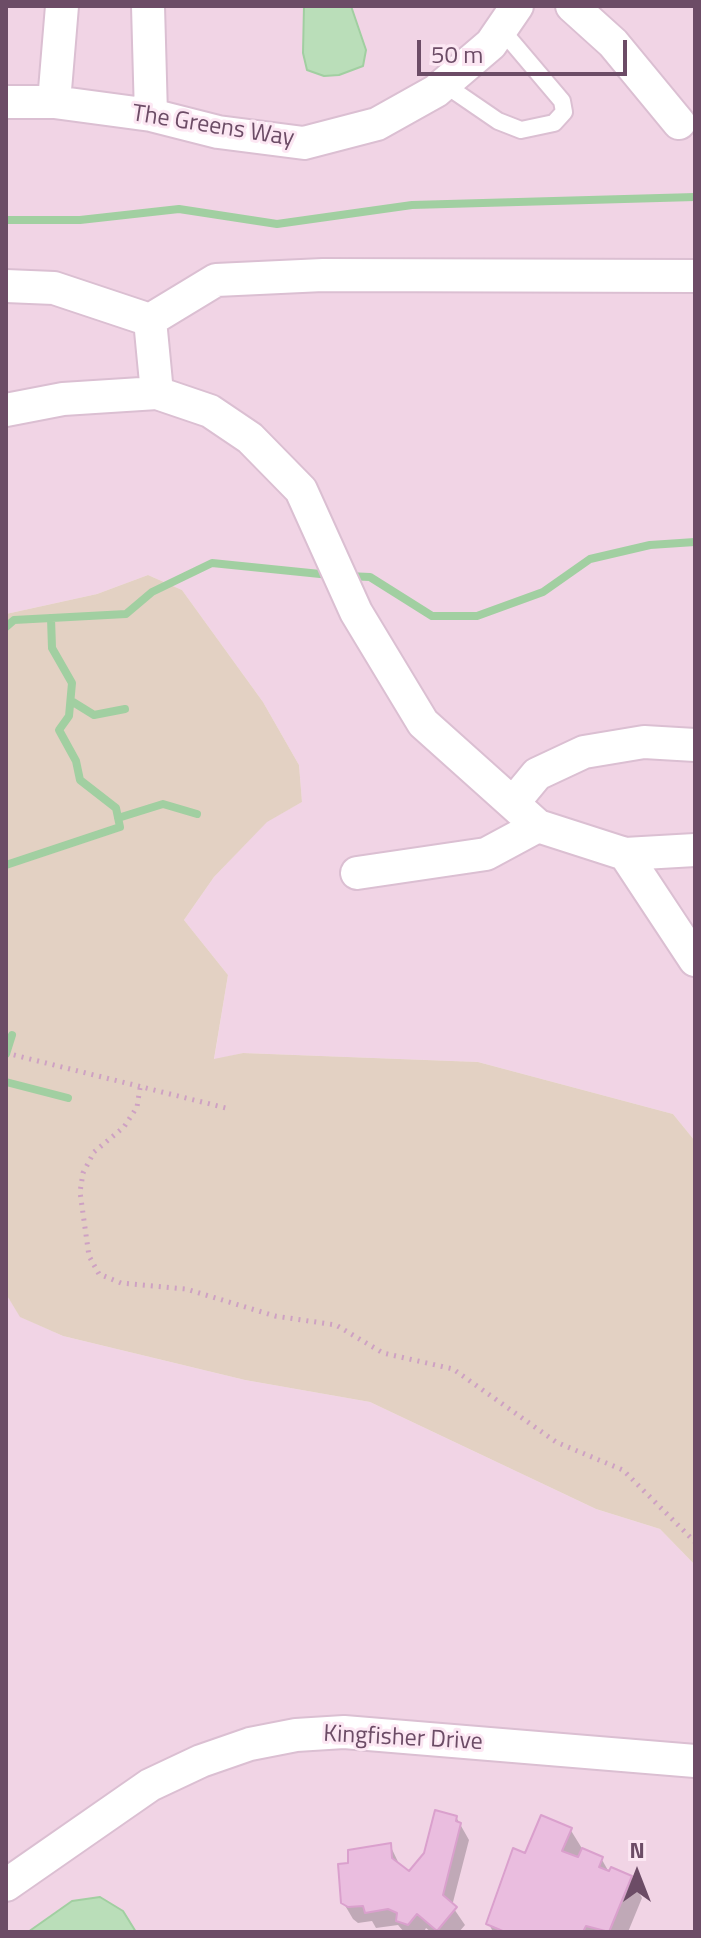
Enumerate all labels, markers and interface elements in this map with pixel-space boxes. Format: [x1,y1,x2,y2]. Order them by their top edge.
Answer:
scale bar [421,24,631,74]
text: 50 m [431,36,483,72]
street label: The Greens Way [130,100,296,154]
street label: Kingfisher Drive [323,1720,483,1758]
text: N [629,1833,645,1867]
north arrow [597,1834,677,1914]

